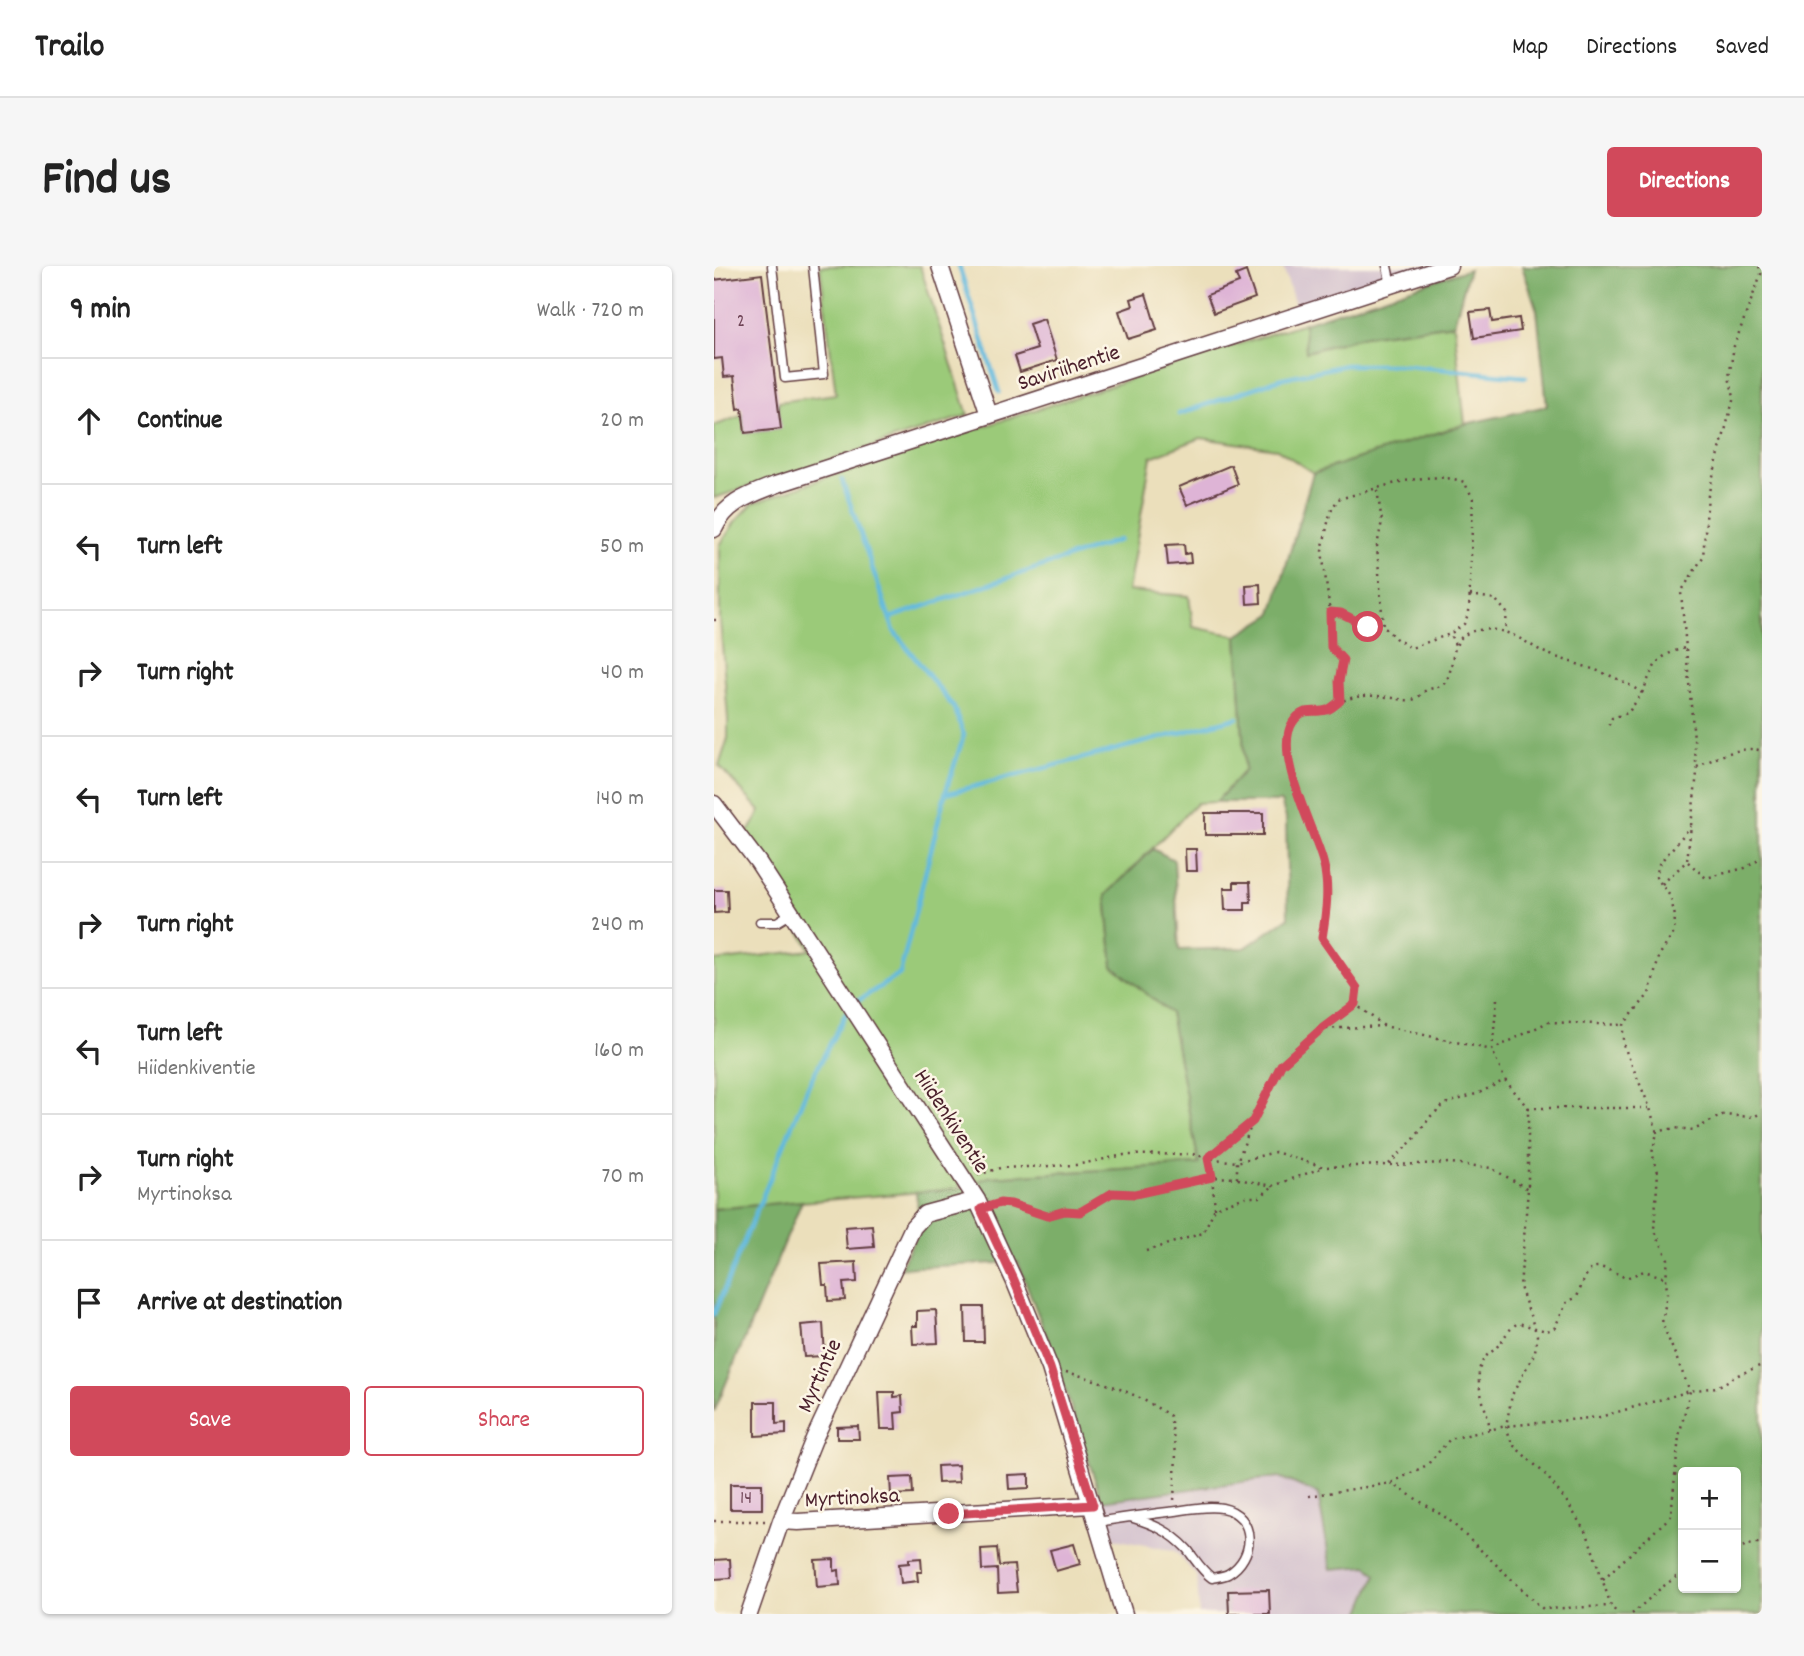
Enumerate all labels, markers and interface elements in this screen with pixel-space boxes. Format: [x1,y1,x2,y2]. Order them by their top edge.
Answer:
text: Trailo [35,25,105,72]
text: Map [1512,31,1548,65]
text: Directions [1586,31,1677,65]
text: Saved [1715,31,1769,65]
text: Find us [42,147,171,217]
button: Directions [1607,147,1762,217]
text: 9 min [70,290,131,333]
text: Walk · 720 m [537,295,644,328]
house number: 2 [737,309,745,336]
street label: Saviriihentie [1014,337,1124,401]
icon: ahead [70,402,108,440]
text: Continue [137,403,222,440]
text: 20 m [600,405,644,438]
icon: left [70,528,108,566]
text: Turn left [137,529,223,566]
text: 50 m [600,531,644,564]
route start [1352,611,1383,642]
icon: right [70,654,108,692]
text: Turn right [137,655,234,692]
text: 40 m [601,657,644,690]
icon: left [70,780,108,818]
text: Turn left [137,781,223,818]
text: 140 m [596,783,644,816]
icon: right [70,906,108,944]
text: Turn right [137,907,234,944]
text: 240 m [591,909,644,942]
text: Turn left [137,1016,223,1053]
icon: left [70,1032,108,1070]
text: 160 m [594,1035,644,1068]
text: Hiidenkiventie [137,1053,256,1086]
street label: Hiidenkiventie [904,1063,996,1181]
text: Turn right [137,1142,234,1179]
icon: right [70,1158,108,1196]
text: 70 m [602,1161,644,1194]
text: Myrtinoksa [137,1179,232,1212]
icon: arrive [70,1284,108,1322]
text: Arrive at destination [137,1285,342,1322]
street label: Myrtintie [790,1334,852,1419]
button: Save [70,1386,350,1456]
button: Share [364,1386,644,1456]
map controls [1678,1467,1741,1593]
button: + [1678,1467,1741,1530]
street label: Myrtinoksa [804,1480,902,1518]
house number: 14 [740,1486,752,1513]
route end [933,1498,964,1529]
button: − [1678,1530,1741,1593]

